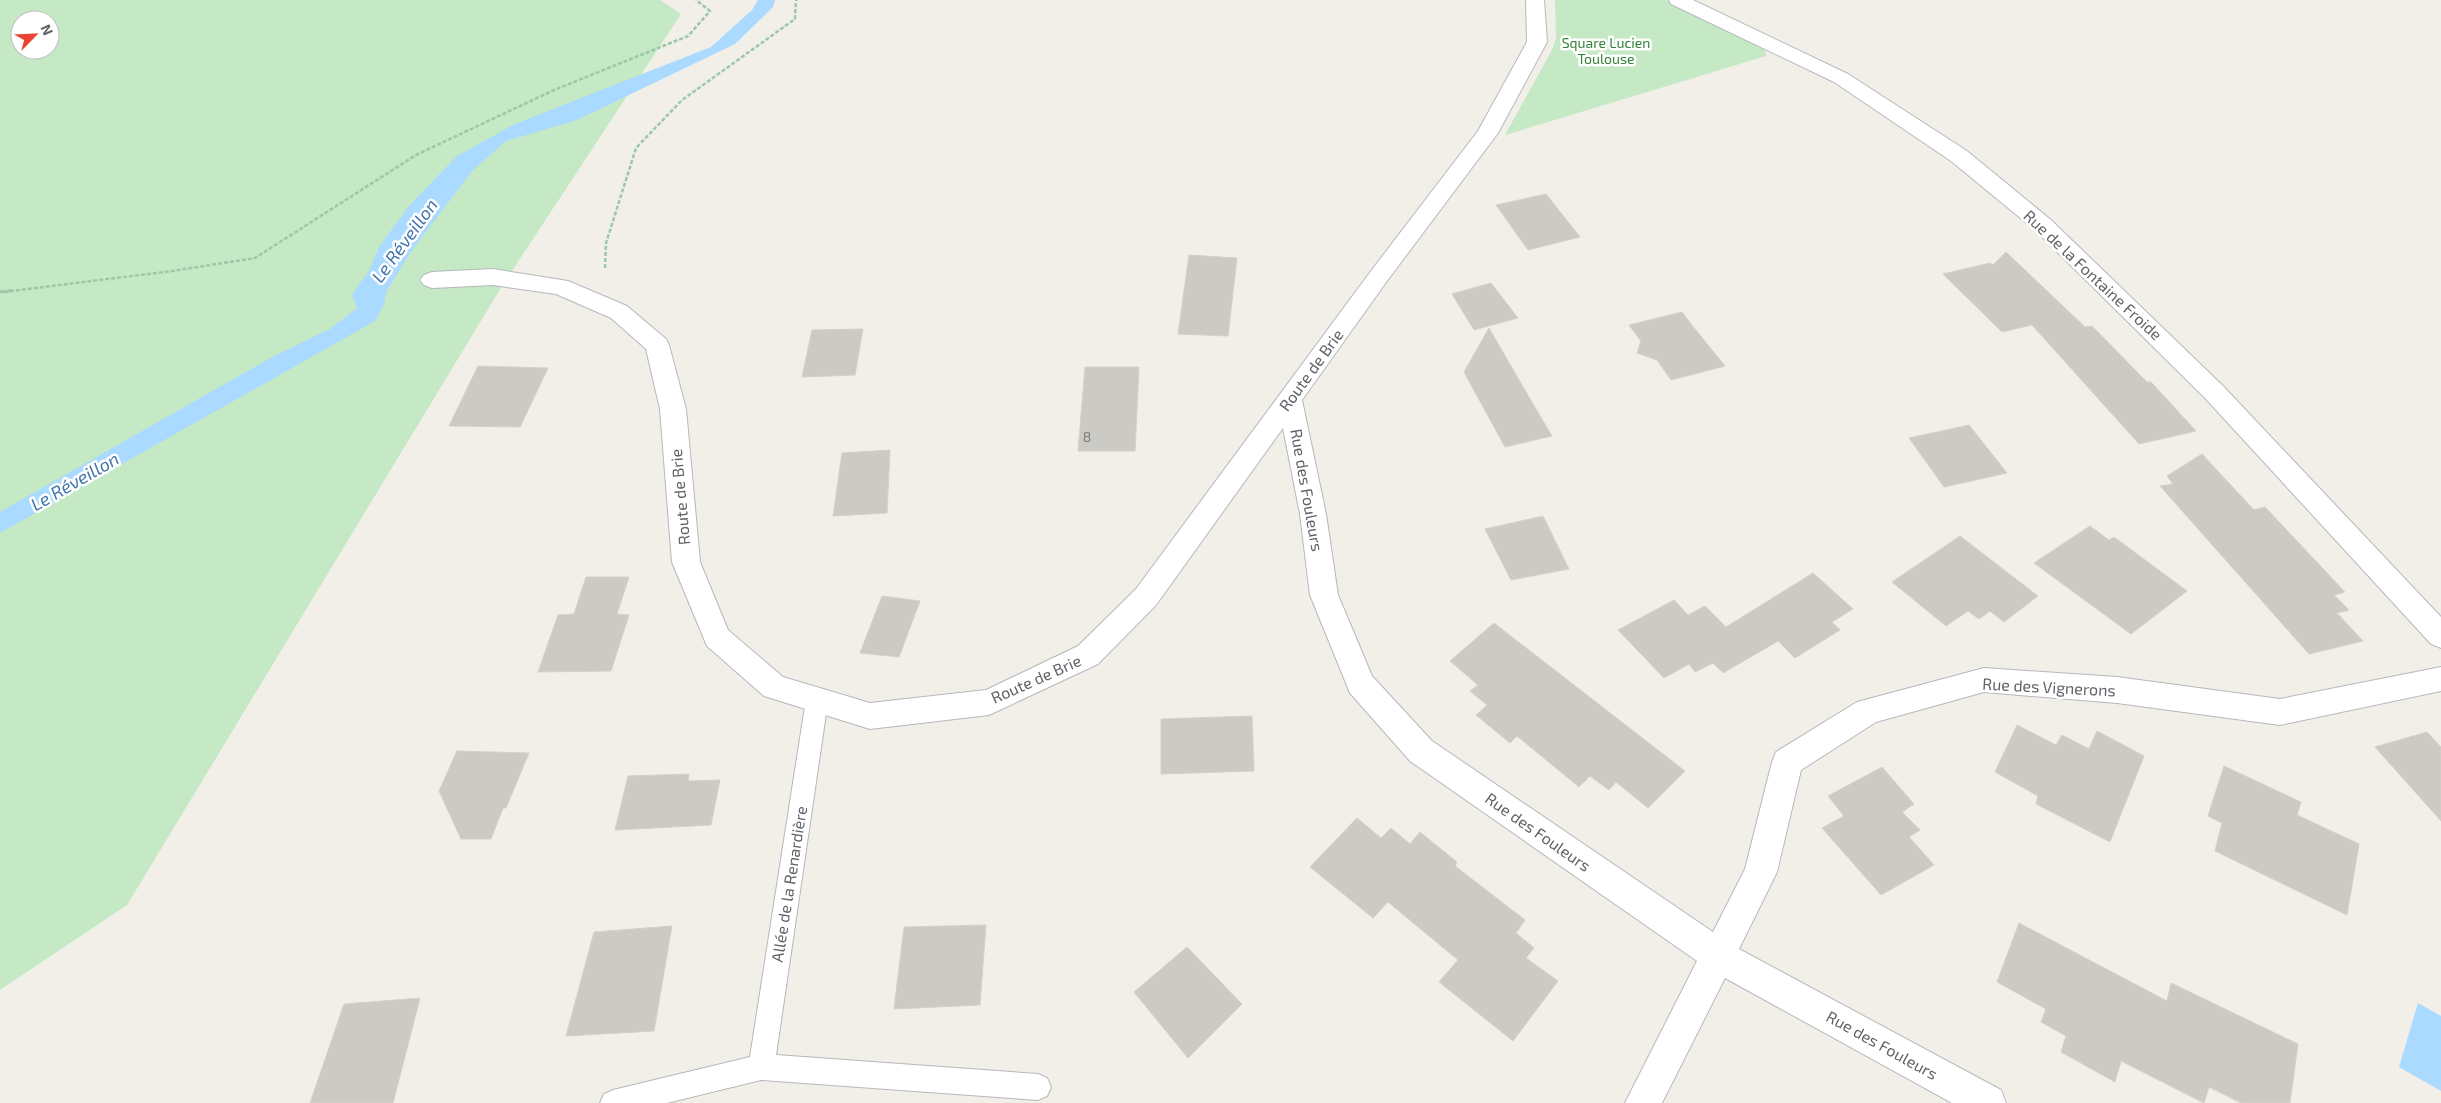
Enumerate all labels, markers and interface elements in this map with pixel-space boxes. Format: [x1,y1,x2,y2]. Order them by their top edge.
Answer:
north arrow [10,10,60,60]
text: N [38,21,57,38]
park label: Square Lucien Toulouse [1562,34,1650,67]
water label: Le Réveillon [366,194,442,287]
street label: Rue de la Fontaine Froide [2020,206,2166,344]
street label: Route de Brie [1275,325,1347,414]
street label: Rue des Fouleurs [1287,427,1328,553]
house number: 8 [1083,428,1091,445]
water label: Le Réveillon [26,447,123,515]
street label: Route de Brie [666,448,693,546]
street label: Route de Brie [988,650,1084,707]
street label: Rue des Vignerons [1982,674,2116,699]
street label: Rue des Fouleurs [1482,788,1595,875]
street label: Allée de la Renardière [767,804,810,963]
street label: Rue des Fouleurs [1823,1006,1941,1083]

